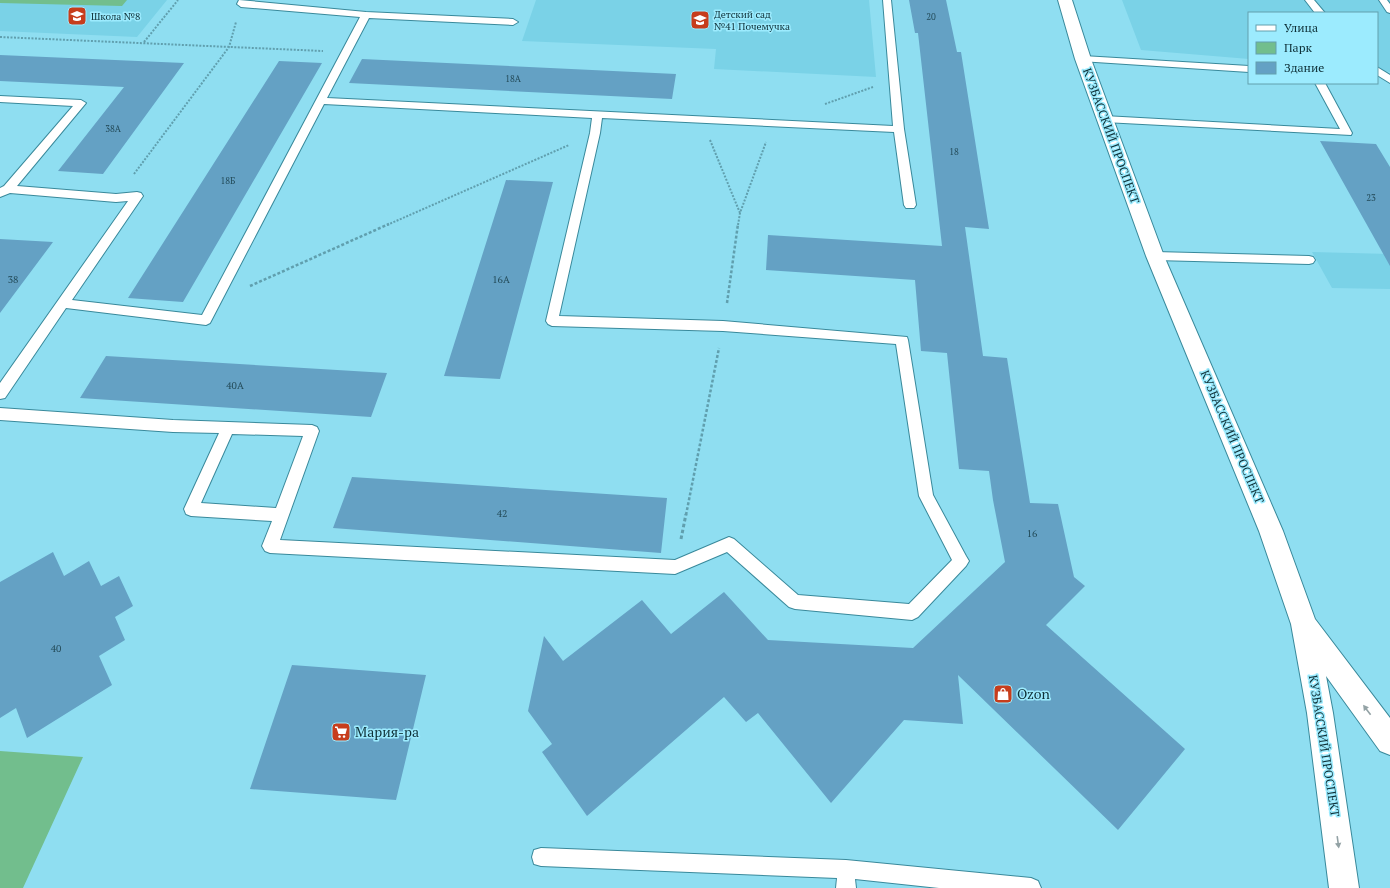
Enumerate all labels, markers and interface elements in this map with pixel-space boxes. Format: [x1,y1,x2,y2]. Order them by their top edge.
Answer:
school or university icon: Школа №8 [66,5,88,27]
place label: Детский сад №41 Почемучка [714,8,790,33]
school or university icon: Детский сад №41 Почемучка [689,9,711,31]
place label: Школа №8 [91,10,140,23]
house number: 20 [926,11,936,23]
legend [1248,12,1378,84]
text: Улица [1284,20,1318,35]
text: Парк [1284,40,1312,55]
text: Здание [1284,60,1324,75]
street label: КУЗБАССКИЙ ПРОСПЕКТ [1080,66,1143,206]
house number: 18А [505,73,522,85]
house number: 38А [105,123,122,135]
house number: 18 [949,146,959,158]
house number: 18Б [221,175,236,187]
house number: 23 [1366,192,1376,204]
house number: 38 [8,273,18,286]
house number: 16А [492,273,510,286]
street label: КУЗБАССКИЙ ПРОСПЕКТ [1198,368,1268,506]
house number: 40А [226,379,244,392]
house number: 42 [497,507,507,520]
house number: 16 [1027,527,1038,540]
house number: 40 [51,642,61,655]
street label: КУЗБАССКИЙ ПРОСПЕКТ [1306,674,1343,818]
shop icon: Ozon [992,683,1014,705]
place label: Ozon [1017,684,1051,703]
one-way arrow [1363,705,1371,715]
supermarket icon: Мария-ра [330,721,352,743]
place label: Мария-ра [355,722,419,741]
one-way arrow [1335,836,1341,849]

